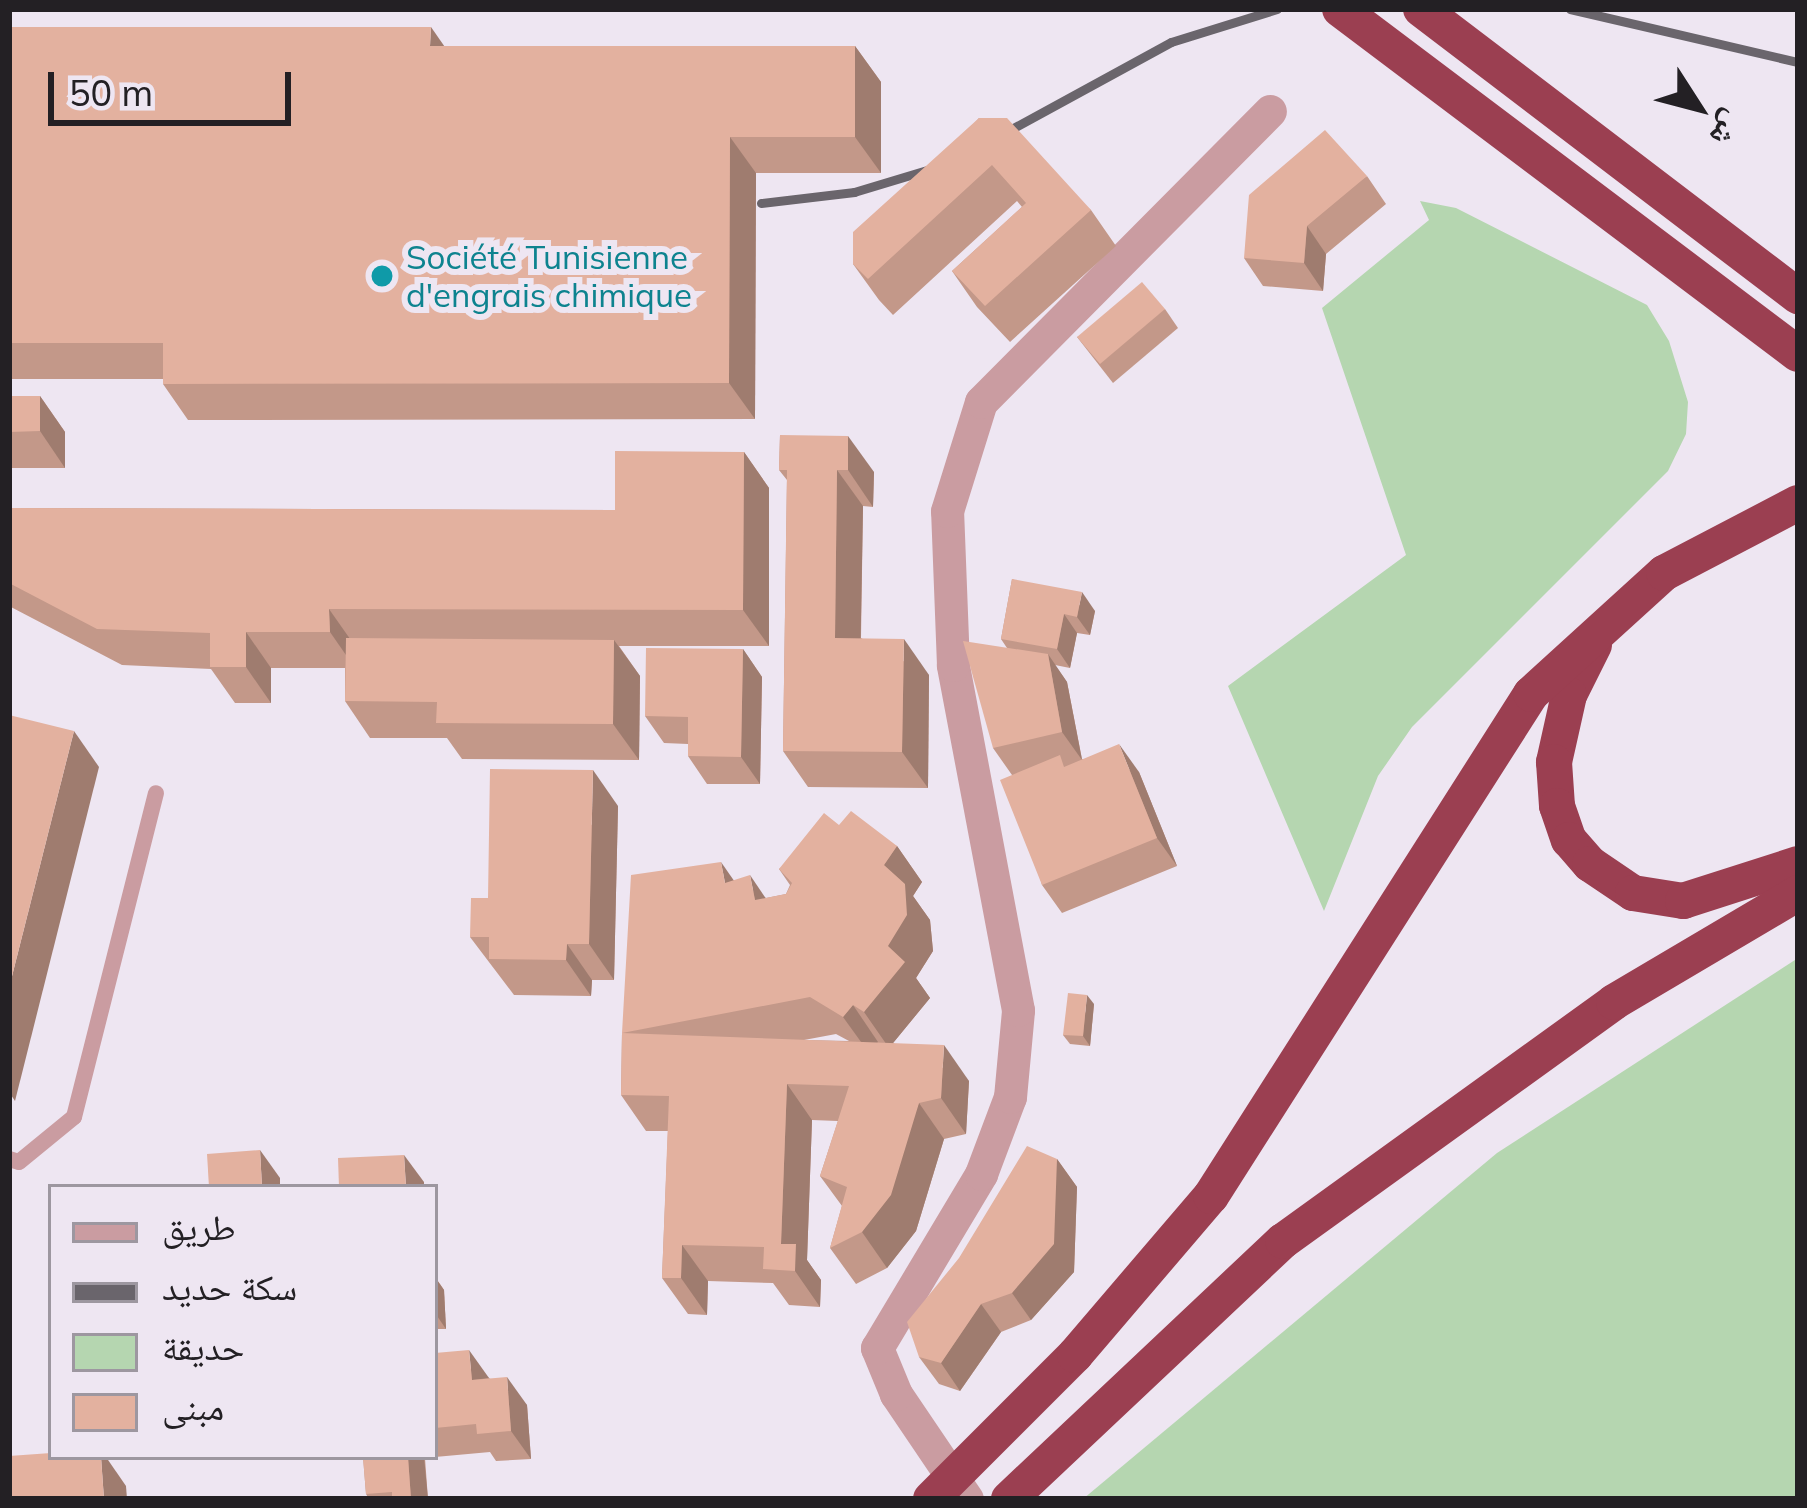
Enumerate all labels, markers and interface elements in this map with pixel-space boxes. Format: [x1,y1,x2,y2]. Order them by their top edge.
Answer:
scale bar [54,48,297,122]
north arrow [1639,48,1759,168]
text: 50 m [69,70,153,115]
text: ش [1702,103,1755,156]
place label: Société Tunisienne d'engrais chimique [406,237,692,315]
marker: Société Tunisienne d'engrais chimique [369,263,395,289]
legend [48,1184,438,1460]
text: طريق [162,1204,236,1249]
text: سكة حديد [162,1264,297,1309]
text: حديقة [162,1324,245,1369]
text: مبنى [162,1384,224,1429]

